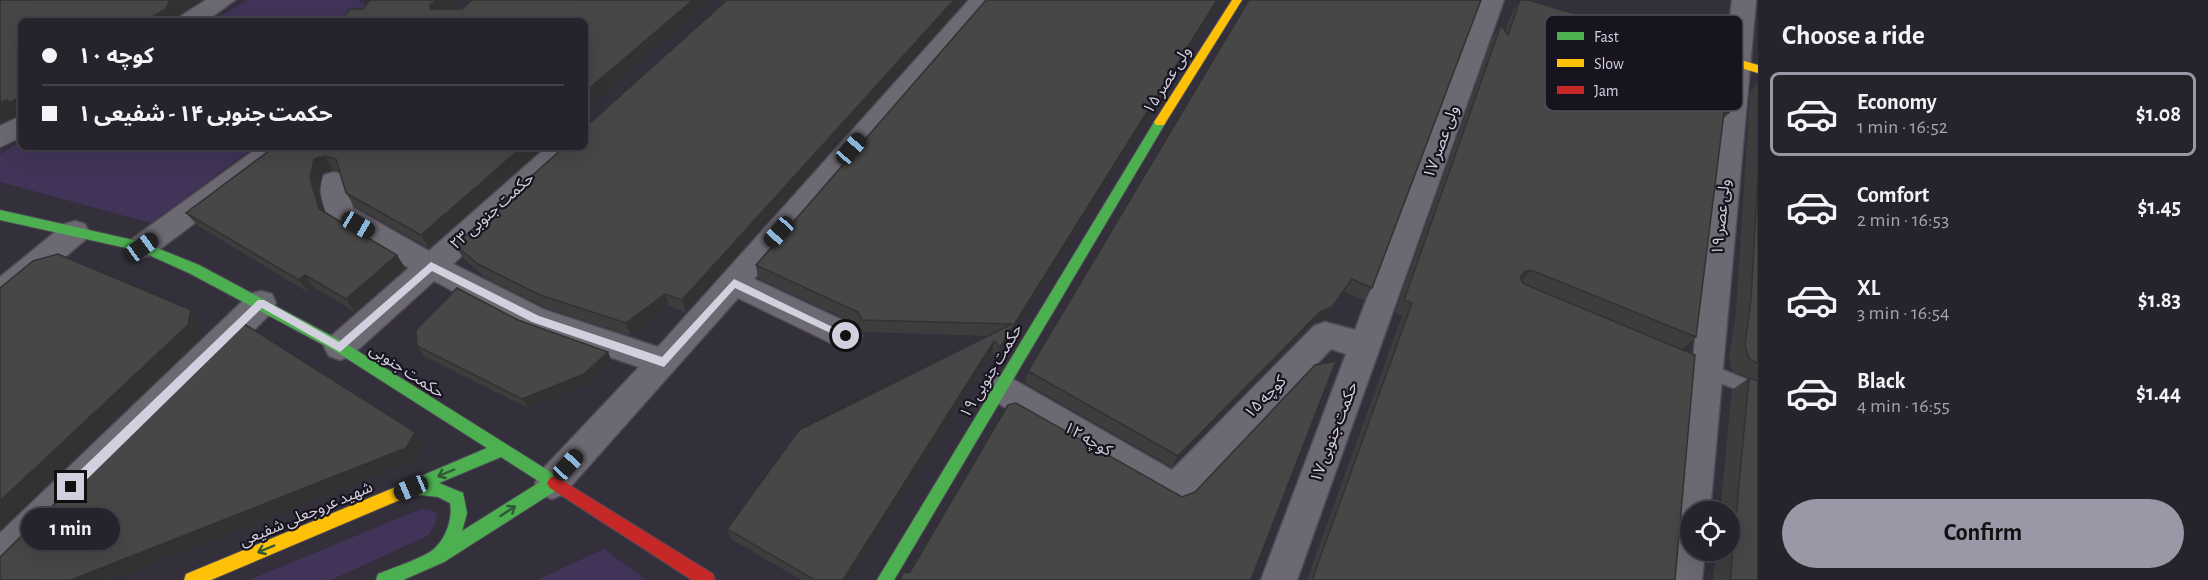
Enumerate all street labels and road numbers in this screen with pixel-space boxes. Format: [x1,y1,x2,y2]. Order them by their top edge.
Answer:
street label: ولی عصر ۱۵ [1140,43,1195,117]
street label: ولی عصر ۱۷ [1420,103,1462,181]
street label: حکمت جنوبی ۲۳ [447,169,538,253]
street label: ولی عصر ۱۹ [1709,178,1734,256]
street label: حکمت جنوبی ۱۹ [957,321,1026,421]
street label: حکمت جنوبی [366,341,447,402]
street label: کوچه ۱۵ [1241,372,1291,423]
street label: حکمت جنوبی ۱۷ [1307,379,1361,485]
street label: کوچه ۱۲ [1060,419,1115,461]
street label: شهید عروجعلی شفیعی [237,479,375,550]

